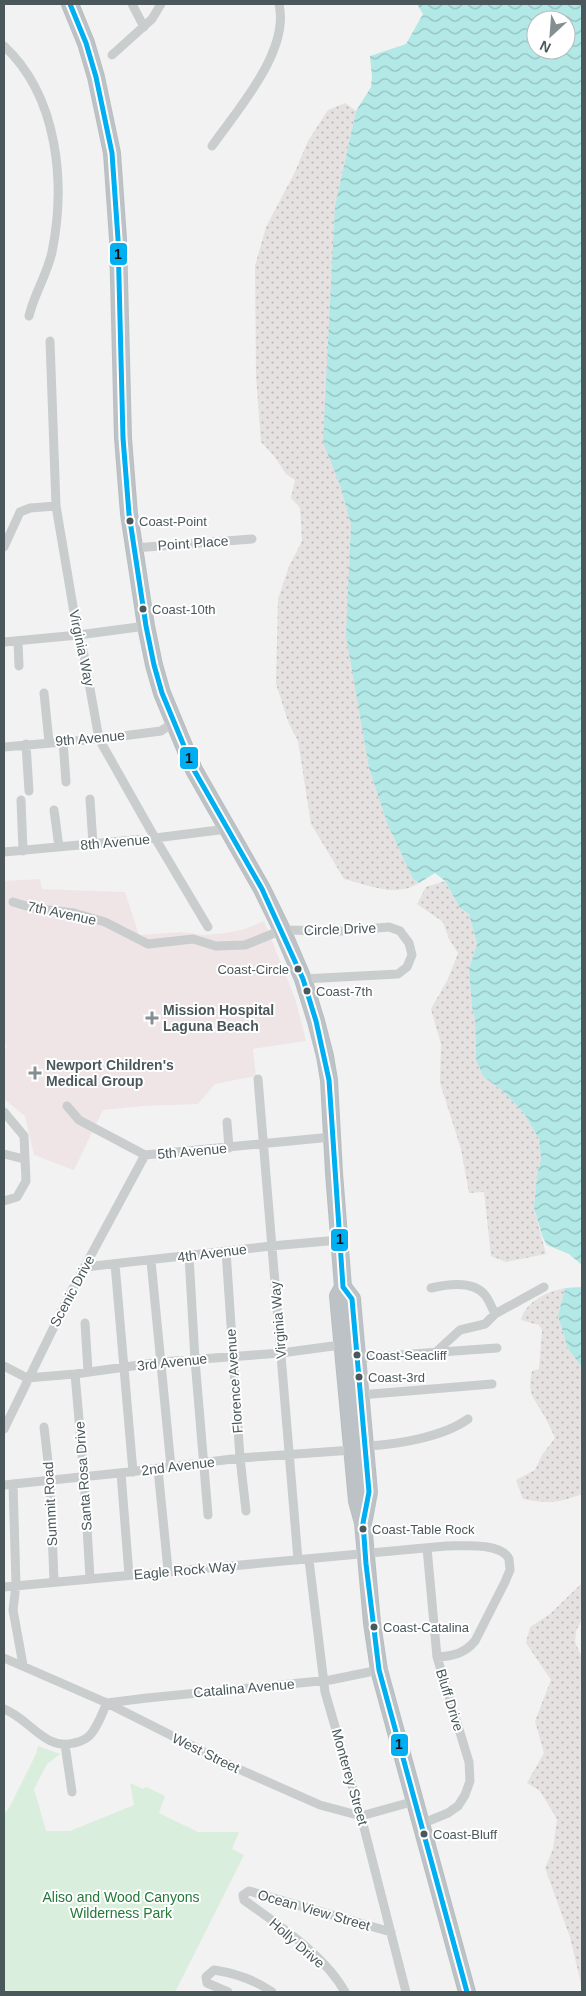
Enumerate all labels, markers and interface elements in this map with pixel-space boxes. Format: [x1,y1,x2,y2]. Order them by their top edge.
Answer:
north arrow [526,10,576,60]
text: N [537,37,553,56]
line badge: 1 [109,242,128,266]
text: 1 [114,246,122,262]
place label: Coast-Point [139,514,207,529]
marker: Coast-Point [125,516,135,526]
street label: Point Place [157,533,229,553]
place label: Coast-10th [152,602,216,617]
marker: Coast-10th [138,604,148,614]
street label: Virginia Way [66,608,98,688]
street label: 9th Avenue [55,727,126,749]
line badge: 1 [179,746,199,770]
text: 1 [185,750,193,766]
street label: 8th Avenue [80,831,151,853]
street label: 7th Avenue [26,898,98,928]
street label: Circle Drive [304,920,377,938]
place label: Coast-Circle [217,962,289,977]
marker: Coast-Circle [293,964,303,974]
place label: Coast-7th [316,984,372,999]
marker: Coast-7th [302,986,312,996]
place label: Mission Hospital Laguna Beach [163,1002,274,1034]
marker: Mission Hospital Laguna Beach [145,1011,159,1025]
place label: Newport Children's Medical Group [46,1057,174,1089]
marker: Newport Children's Medical Group [28,1066,42,1080]
street label: 5th Avenue [157,1140,228,1162]
line badge: 1 [330,1228,349,1252]
text: 1 [336,1231,344,1247]
street label: 4th Avenue [176,1241,248,1265]
street label: Scenic Drive [46,1252,98,1329]
street label: Virginia Way [267,1281,289,1359]
street label: Florence Avenue [222,1328,246,1434]
place label: Coast-Seacliff [366,1348,447,1363]
street label: 3rd Avenue [136,1350,208,1374]
marker: Coast-Seacliff [352,1350,362,1360]
place label: Coast-3rd [368,1370,425,1385]
marker: Coast-3rd [354,1372,364,1382]
street label: Santa Rosa Drive [71,1421,95,1531]
street label: 2nd Avenue [140,1454,216,1478]
street label: Summit Road [40,1461,60,1547]
place label: Coast-Table Rock [372,1522,475,1537]
marker: Coast-Table Rock [358,1524,368,1534]
street label: Eagle Rock Way [133,1558,237,1582]
place label: Coast-Catalina [383,1620,470,1635]
marker: Coast-Catalina [369,1622,379,1632]
street label: Bluff Drive [433,1667,467,1733]
street label: Catalina Avenue [193,1676,296,1700]
street label: Monterey Street [329,1727,371,1827]
street label: West Street [170,1730,242,1776]
line badge: 1 [390,1733,409,1757]
text: 1 [395,1736,403,1752]
place label: Coast-Bluff [433,1827,497,1842]
marker: Coast-Bluff [419,1829,429,1839]
street label: Ocean View Street [256,1886,372,1934]
park label: Aliso and Wood Canyons Wilderness Park [43,1889,199,1921]
street label: Holly Drive [266,1915,328,1971]

